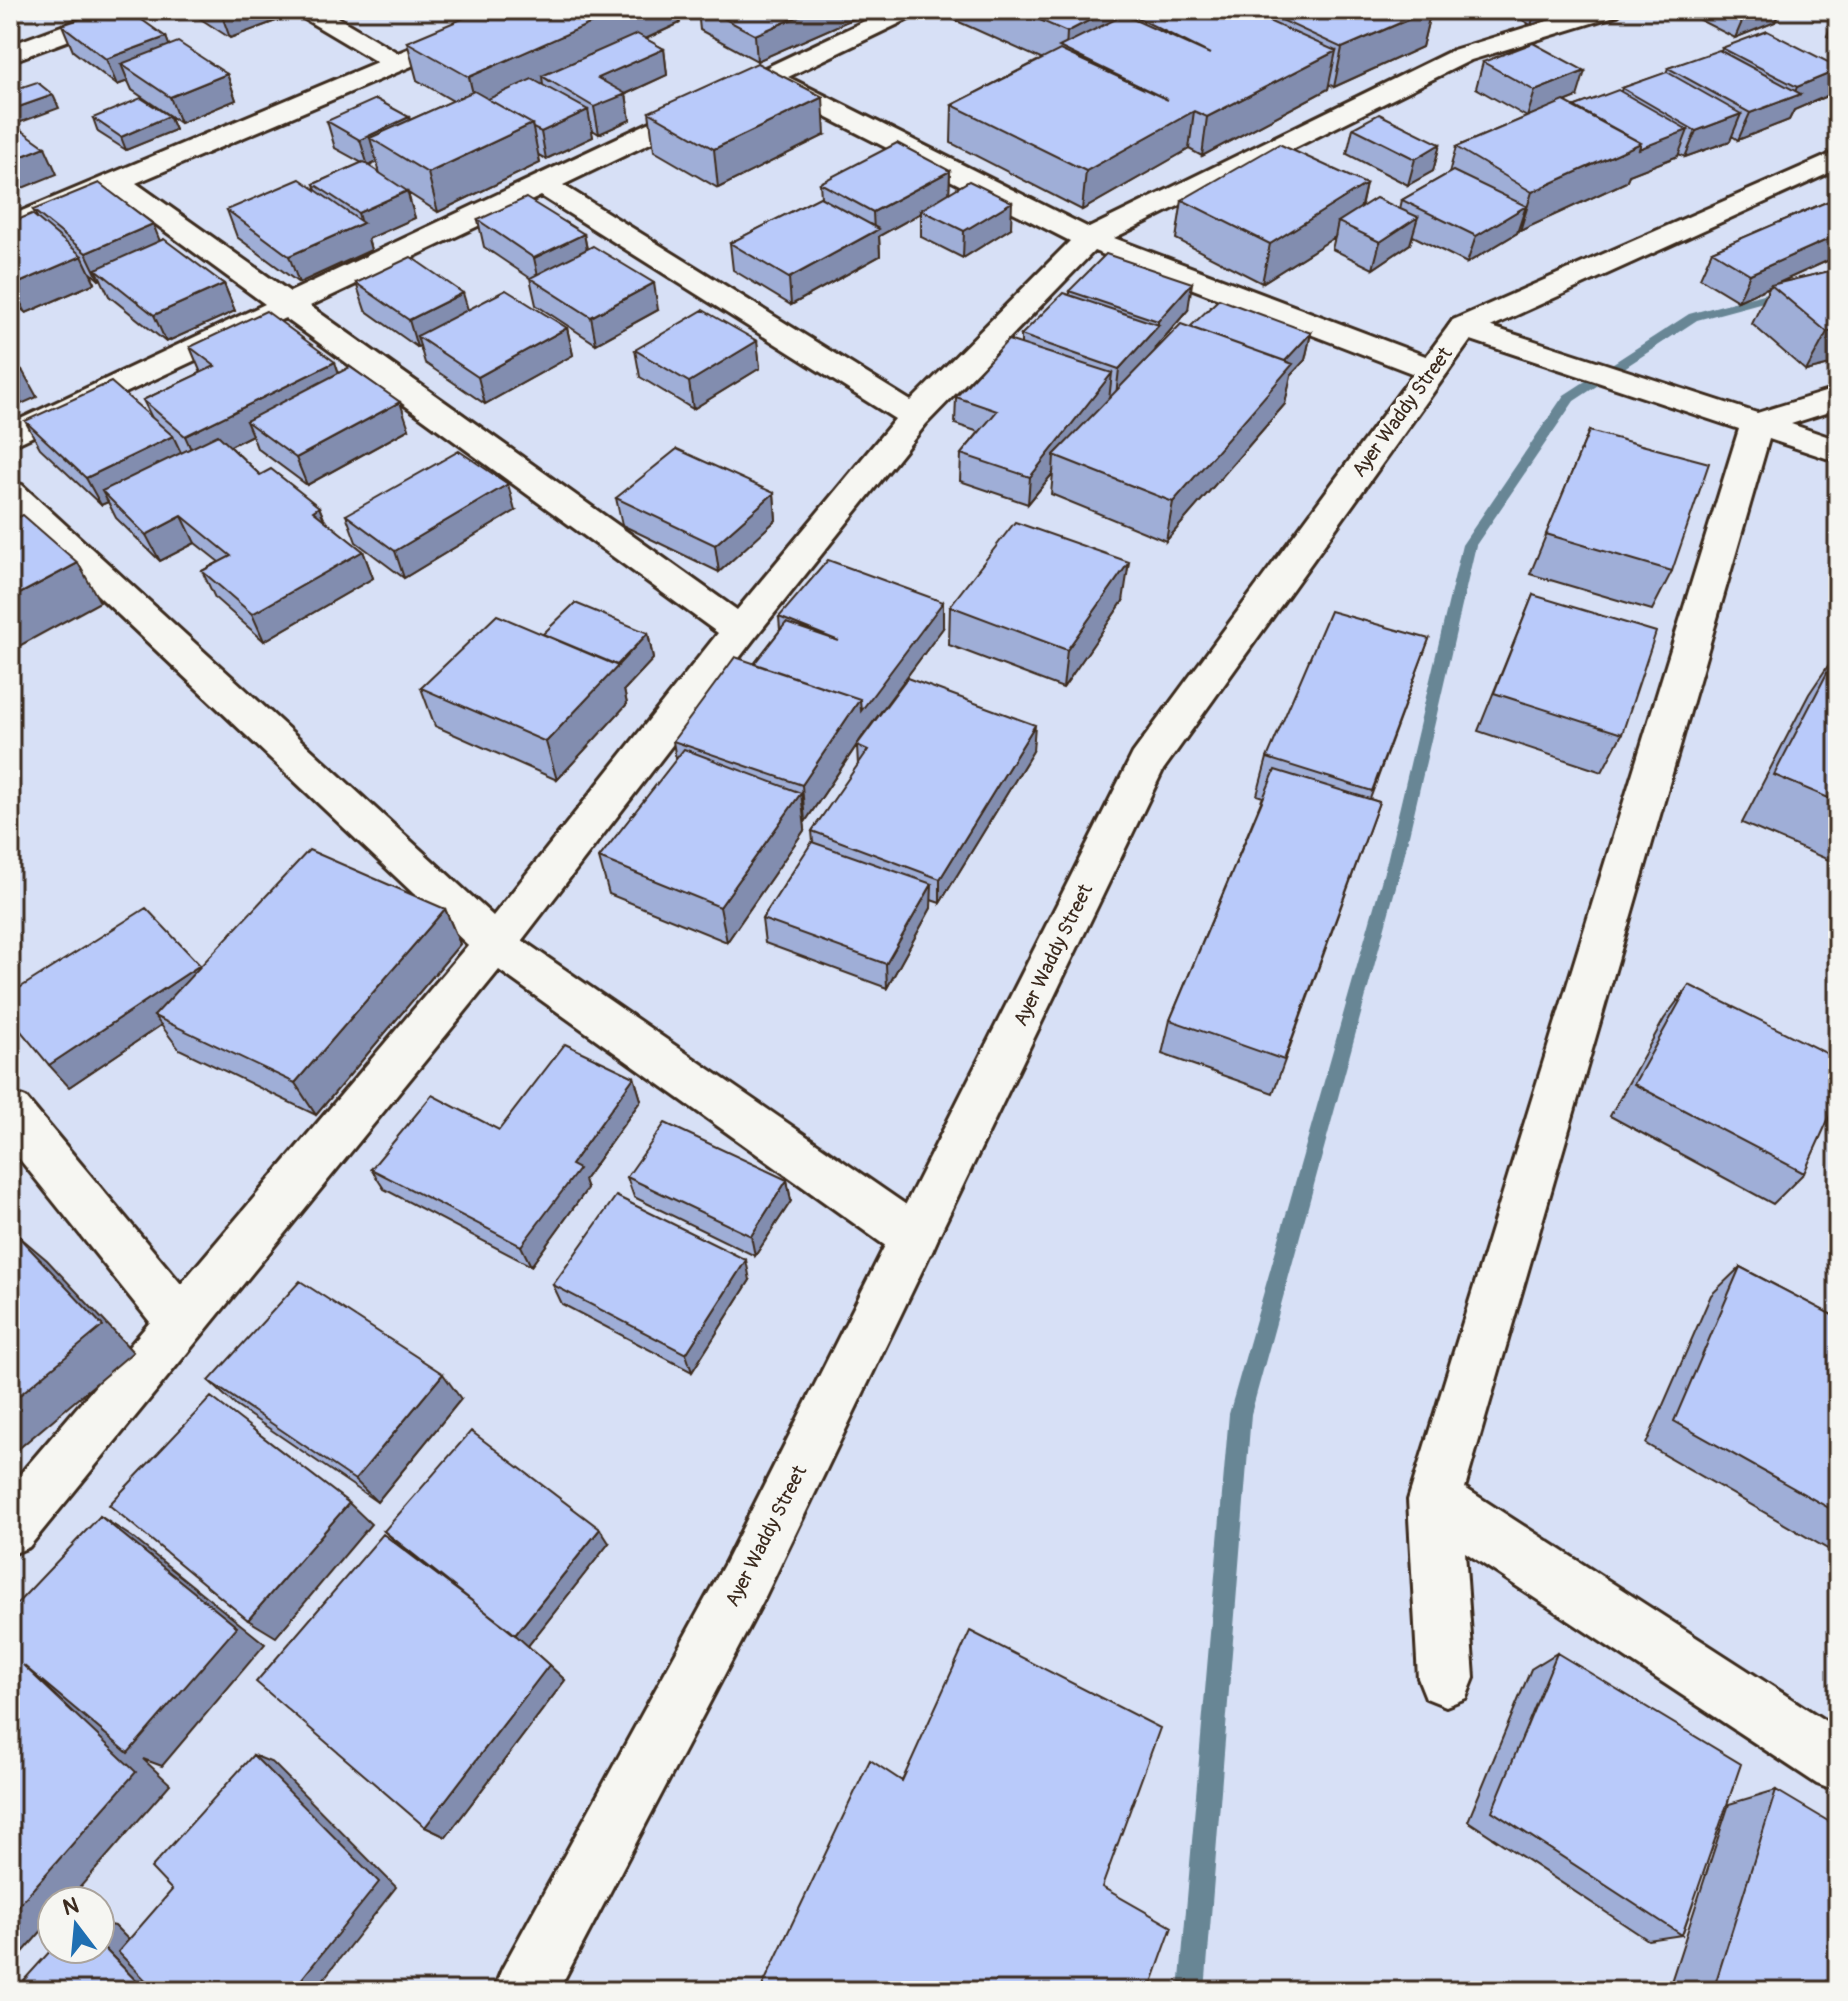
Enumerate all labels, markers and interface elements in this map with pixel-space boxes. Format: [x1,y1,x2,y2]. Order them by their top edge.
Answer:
street label: Ayer Waddy Street [1346,341,1458,482]
street label: Ayer Waddy Street [1008,879,1099,1030]
street label: Ayer Waddy Street [720,1460,813,1611]
north arrow [36,1885,116,1965]
text: N [60,1891,82,1922]

